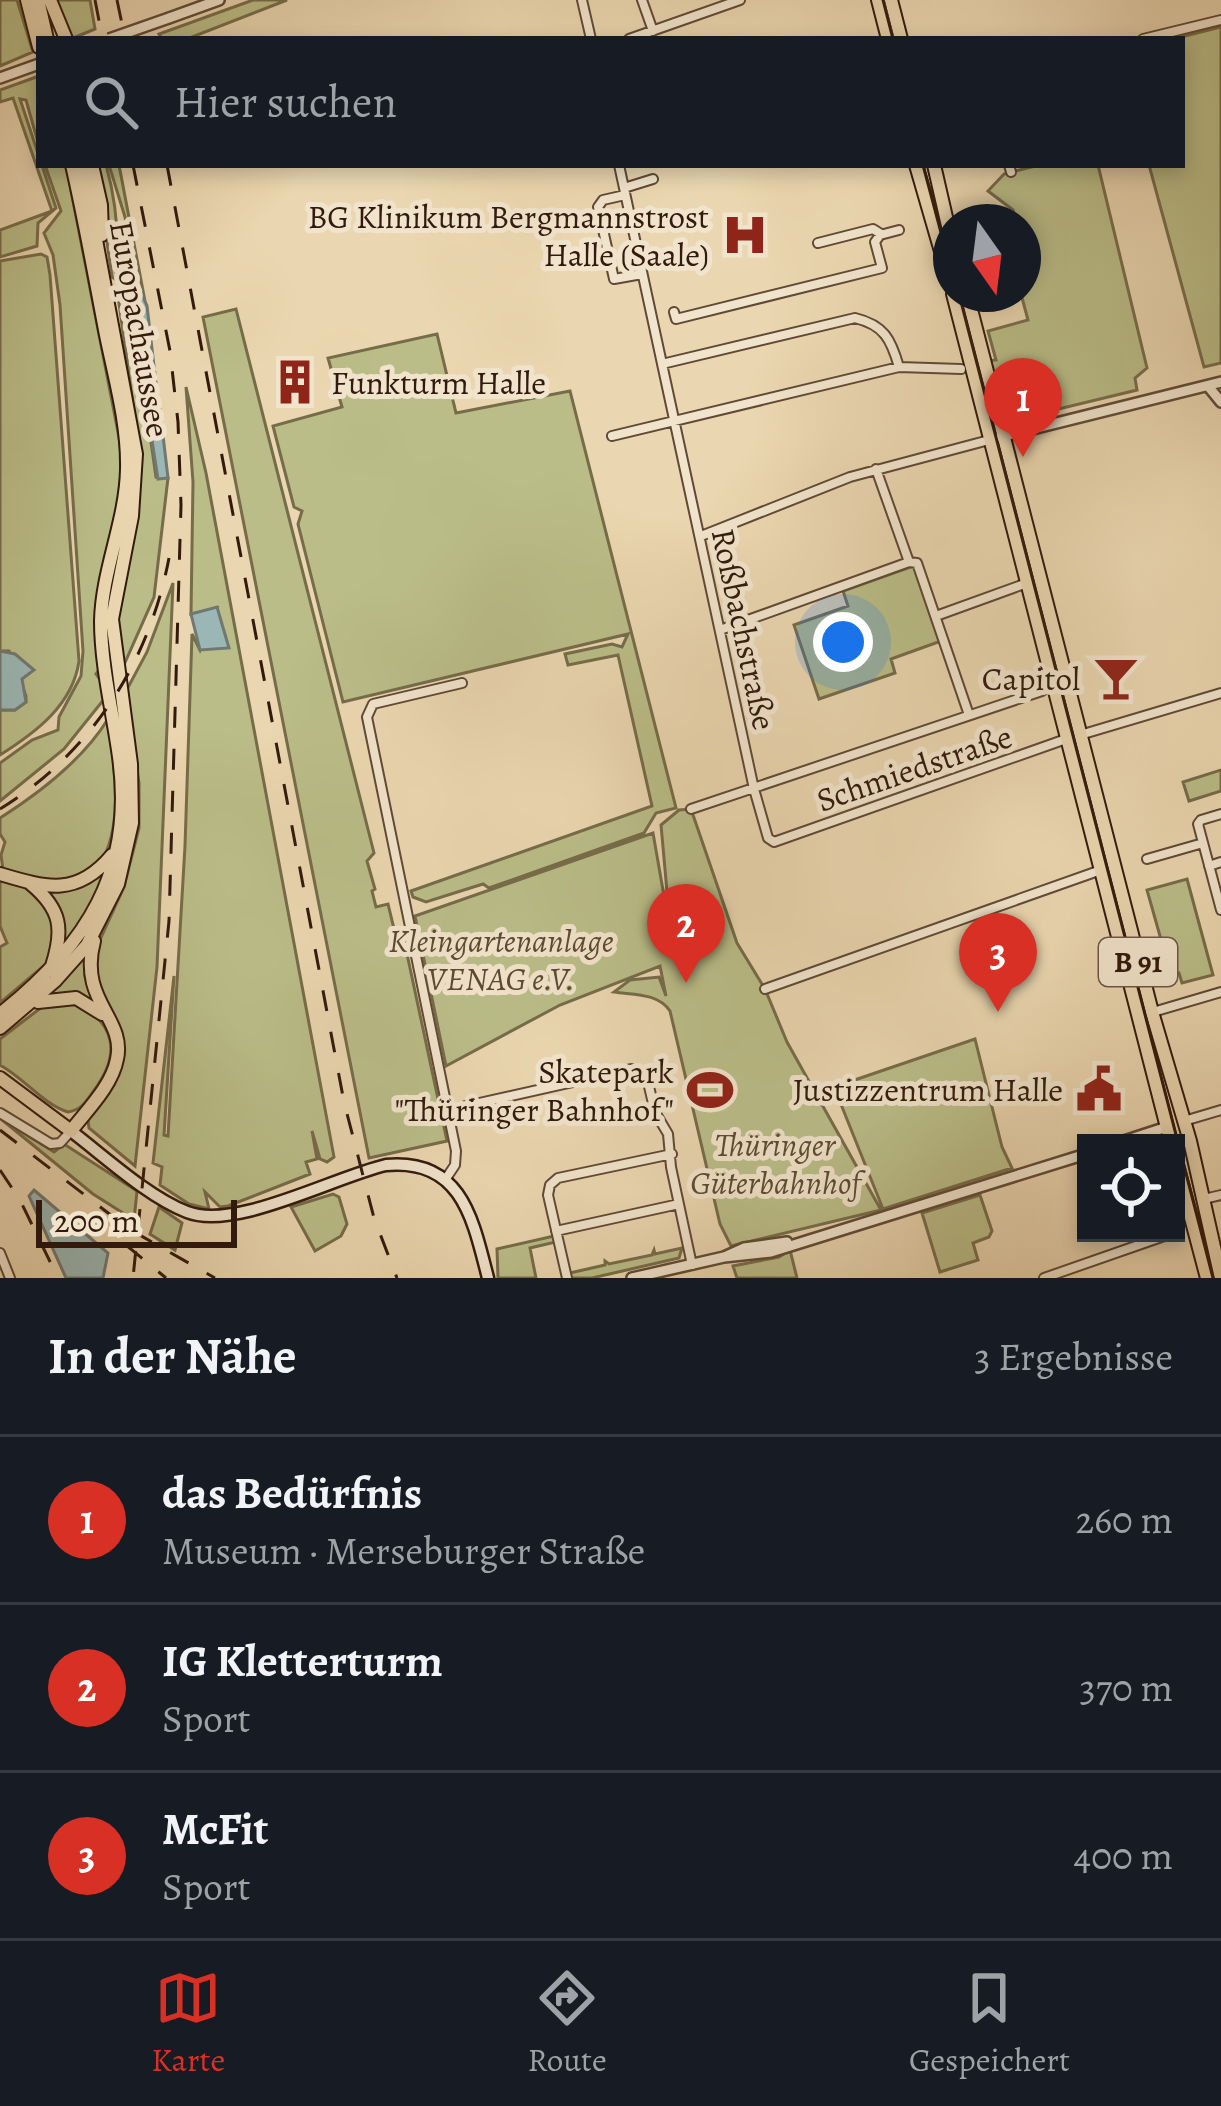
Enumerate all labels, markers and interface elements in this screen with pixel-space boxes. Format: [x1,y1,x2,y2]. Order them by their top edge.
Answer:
search box [36,36,1185,168]
icon: search [78,69,144,135]
text: Hier suchen [174,71,397,133]
place label: BG Klinikum Bergmannstrost Halle (Saale) [308,194,709,277]
north arrow [933,204,1041,312]
hospital icon: BG Klinikum Bergmannstrost Halle (Saale) [720,210,770,260]
street label: Europachaussee [99,217,181,441]
building icon: Funkturm Halle [270,357,320,407]
pin: 1 [984,358,1062,457]
place label: Funkturm Halle [331,360,546,405]
street label: Roßbachstraße [701,524,787,734]
your location [813,612,873,672]
bar icon: Capitol [1091,653,1141,703]
place label: Capitol [982,656,1080,701]
street label: Schmiedstraße [810,714,1018,822]
pin: 2 [647,884,725,983]
pin: 3 [959,913,1037,1012]
park label: Kleingartenanlage VENAG e.V. [388,918,614,1001]
road number: B 91 [1099,938,1177,986]
place label: Skatepark "Thüringer Bahnhof" [395,1049,674,1132]
public building icon: Justizzentrum Halle [1074,1064,1124,1114]
sports icon: Skatepark "Thüringer Bahnhof" [685,1065,735,1115]
place label: Justizzentrum Halle [793,1067,1063,1112]
park label: Thüringer Güterbahnhof [690,1122,866,1205]
map controls [1077,1134,1185,1242]
button: locate [1077,1134,1185,1242]
scale bar [36,1194,237,1247]
text: 200 m [54,1198,139,1243]
text: In der Nähe [48,1321,297,1391]
text: 3 Ergebnisse [974,1330,1173,1383]
text: das Bedürfnis [162,1462,422,1524]
text: 1 [80,1493,94,1546]
text: 260 m [1075,1493,1173,1546]
text: Museum · Merseburger Straße [162,1524,645,1577]
text: IG Kletterturm [162,1630,443,1692]
text: 2 [78,1661,96,1714]
text: 370 m [1079,1661,1173,1714]
text: Sport [162,1692,251,1745]
text: McFit [162,1798,268,1860]
text: 3 [79,1829,95,1882]
text: 400 m [1074,1829,1173,1882]
text: Sport [162,1860,251,1913]
tab: Karte [151,1965,225,2082]
tab: Route [528,1965,607,2082]
tab: Gespeichert [909,1965,1070,2082]

